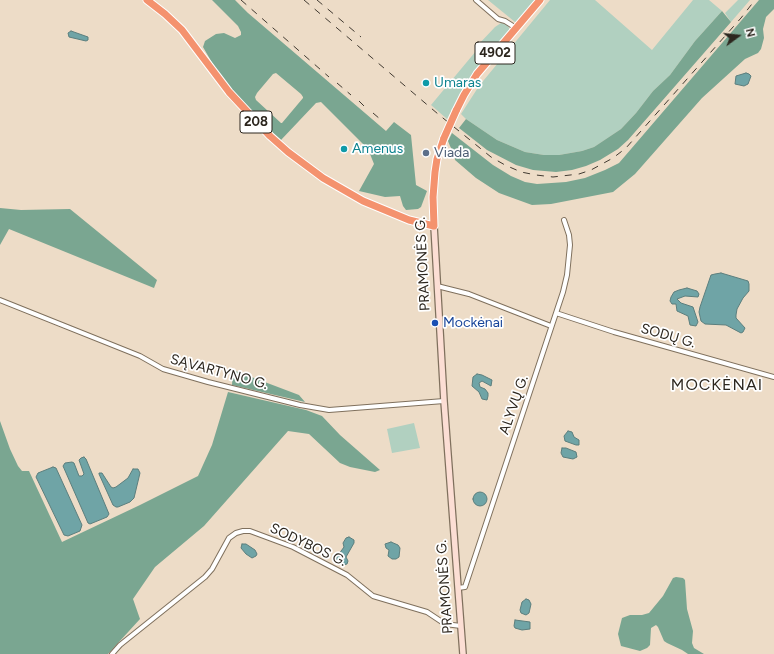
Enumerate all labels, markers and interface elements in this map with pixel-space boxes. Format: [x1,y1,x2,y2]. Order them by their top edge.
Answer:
north arrow [718,16,758,56]
text: N [743,27,757,39]
road number: 4902 [475,42,515,64]
place label: Umaras [434,75,481,91]
marker: Umaras [421,78,431,88]
road number: 208 [240,111,272,133]
place label: Amenus [352,141,403,157]
marker: Amenus [339,144,349,154]
place label: Viada [434,145,469,161]
marker: Viada [421,148,431,158]
street label: PRAMONĖS G. [412,217,434,311]
place label: Mockėnai [443,315,503,331]
marker: Mockėnai [430,318,440,328]
street label: SODŲ G. [639,320,697,352]
street label: SĄVARTYNO G. [168,351,270,393]
street label: ALYVŲ G. [496,373,532,437]
district label: MOCKĖNAI [671,375,763,395]
street label: SODYBOS G. [267,520,349,570]
street label: PRAMONĖS G. [433,540,457,634]

